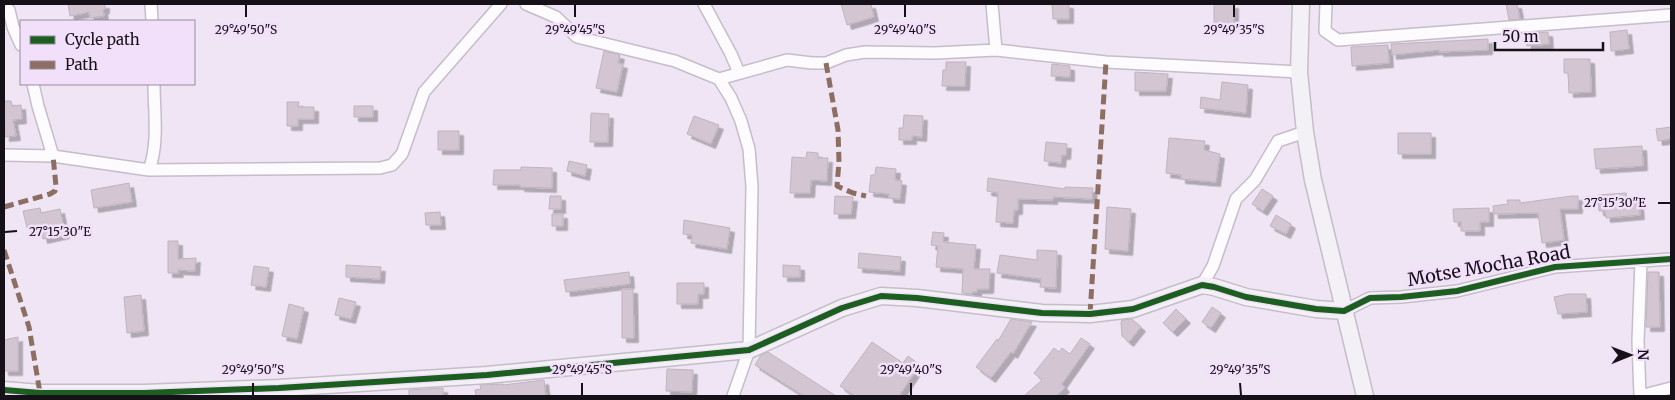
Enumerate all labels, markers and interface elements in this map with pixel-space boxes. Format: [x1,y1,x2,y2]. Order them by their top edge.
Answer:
legend [20,20,195,85]
scale bar [1495,20,1602,52]
text: 29°49'50"S [215,22,277,37]
text: 29°49'45"S [545,22,605,37]
text: 29°49'40"S [874,22,936,37]
text: 29°49'35"S [1204,22,1264,37]
text: 50 m [1502,27,1539,46]
text: Cycle path [65,30,140,49]
text: Path [65,55,98,74]
text: 27°15'30"E [1584,195,1646,210]
text: 27°15'30"E [29,224,91,239]
street label: Motse Mocha Road [1406,240,1572,291]
north arrow [1605,330,1655,380]
text: N [1634,349,1652,360]
text: 29°49'50"S [222,362,284,377]
text: 29°49'45"S [552,362,612,377]
text: 29°49'40"S [880,362,942,377]
text: 29°49'35"S [1210,362,1270,377]

